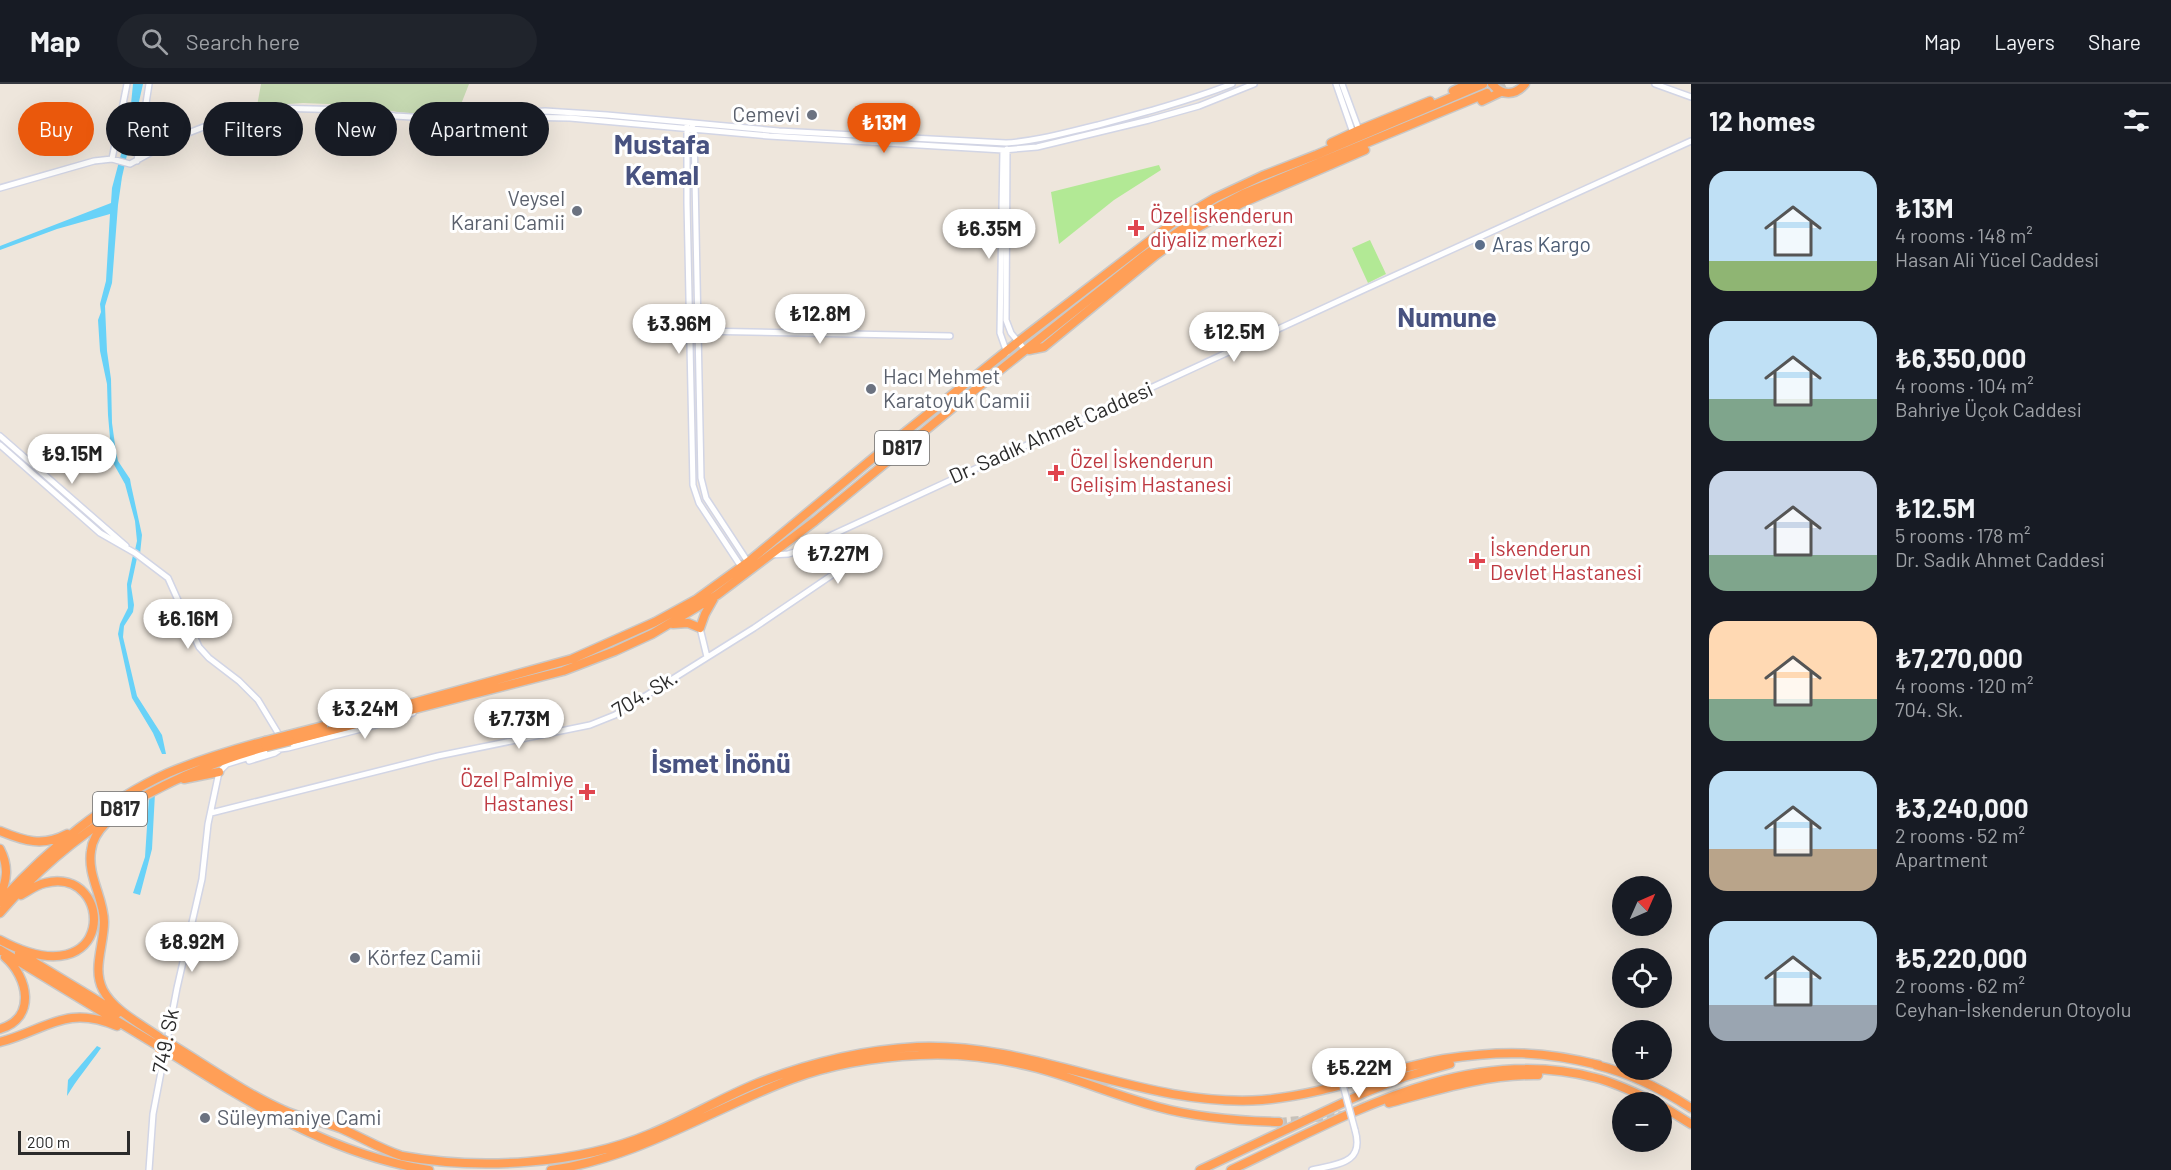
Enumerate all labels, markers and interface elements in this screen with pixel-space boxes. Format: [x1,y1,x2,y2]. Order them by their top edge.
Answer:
search box [117,14,537,68]
text: Map [30,24,81,58]
icon: search [138,25,171,58]
text: Search here [186,28,300,54]
text: Map [1924,29,1961,54]
text: Layers [1994,29,2055,54]
text: Share [2088,29,2141,54]
place label: Cemevi [733,101,800,126]
chip: Buy [18,102,94,156]
chip: Rent [106,102,191,156]
chip: Filters [203,102,303,156]
chip: New [315,102,397,156]
chip: Apartment [409,102,549,156]
pin: ₺13M [848,103,920,154]
icon: filters [2120,104,2153,137]
text: 12 homes [1709,105,1815,136]
marker: Cemevi [805,108,819,122]
text: ₺13M [861,110,907,134]
district label: Mustafa Kemal [614,127,710,190]
place label: Veysel Karani Camii [451,185,565,234]
text: ₺13M [1895,192,1954,223]
icon: home [1757,195,1829,267]
place label: Özel iskenderun diyaliz merkezi [1150,202,1293,251]
marker: Veysel Karani Camii [570,204,584,218]
pin: ₺6.35M [940,209,1038,260]
text: ₺6.35M [957,216,1021,240]
marker: Özel iskenderun diyaliz merkezi [1127,219,1145,237]
text: 4 rooms · 148 m² [1895,223,2033,247]
place label: Aras Kargo [1492,231,1591,256]
marker: Aras Kargo [1473,238,1487,252]
text: Hasan Ali Yücel Caddesi [1895,247,2099,271]
pin: ₺12.8M [771,294,869,345]
district label: Numune [1397,300,1497,332]
text: ₺12.8M [789,301,851,325]
pin: ₺3.96M [630,304,728,355]
text: ₺3.96M [647,311,711,335]
pin: ₺12.5M [1185,312,1283,363]
text: ₺12.5M [1203,319,1265,343]
text: ₺6,350,000 [1895,342,2026,373]
icon: home [1757,345,1829,417]
place label: Hacı Mehmet Karatoyuk Camii [883,363,1030,412]
text: 4 rooms · 104 m² [1895,373,2034,397]
street label: Dr. Sadık Ahmet Caddesi [945,375,1156,488]
marker: Hacı Mehmet Karatoyuk Camii [864,382,878,396]
text: Bahriye Üçok Caddesi [1895,397,2082,421]
road number: D817 [875,431,929,465]
pin: ₺9.15M [23,434,121,485]
text: ₺9.15M [41,441,103,465]
place label: Özel İskenderun Gelişim Hastanesi [1070,447,1232,496]
marker: Özel İskenderun Gelişim Hastanesi [1047,464,1065,482]
text: ₺12.5M [1895,492,1975,523]
icon: home [1757,495,1829,567]
text: 5 rooms · 178 m² [1895,523,2031,547]
pin: ₺7.27M [789,534,887,585]
place label: İskenderun Devlet Hastanesi [1490,535,1642,584]
text: ₺7.27M [807,541,869,565]
text: Dr. Sadık Ahmet Caddesi [1895,547,2105,571]
marker: İskenderun Devlet Hastanesi [1468,552,1486,570]
pin: ₺6.16M [139,599,237,650]
text: ₺6.16M [157,606,219,630]
text: ₺7,270,000 [1895,642,2023,673]
icon: home [1757,645,1829,717]
street label: 704. Sk. [607,663,682,722]
text: 4 rooms · 120 m² [1895,673,2033,697]
pin: ₺3.24M [316,689,414,740]
text: ₺3.24M [332,696,398,720]
text: 704. Sk. [1895,697,1964,721]
pin: ₺7.73M [470,699,568,750]
text: ₺7.73M [488,706,550,730]
district label: İsmet İnönü [651,746,791,778]
place label: Özel Palmiye Hastanesi [460,766,574,815]
marker: Özel Palmiye Hastanesi [578,783,596,801]
road number: D817 [93,792,147,826]
text: ₺3,240,000 [1895,792,2029,823]
icon: home [1757,795,1829,867]
text: 2 rooms · 52 m² [1895,823,2025,847]
text: Apartment [1895,847,1988,871]
north arrow [1612,876,1672,936]
map controls [1612,876,1672,1152]
pin: ₺8.92M [143,922,241,973]
text: ₺8.92M [159,929,225,953]
text: ₺5,220,000 [1895,942,2027,973]
place label: Körfez Camii [367,944,481,969]
icon: home [1757,945,1829,1017]
button: locate [1612,948,1672,1008]
marker: Körfez Camii [348,951,362,965]
text: 2 rooms · 62 m² [1895,973,2025,997]
text: Ceyhan-İskenderun Otoyolu [1895,997,2131,1021]
street label: 749. Sk [146,1006,183,1075]
button: + [1612,1020,1672,1080]
pin: ₺5.22M [1310,1048,1408,1099]
text: ₺5.22M [1326,1055,1392,1079]
button: − [1612,1092,1672,1152]
place label: Süleymaniye Cami [217,1104,382,1129]
marker: Süleymaniye Cami [198,1111,212,1125]
scale bar [18,1128,130,1156]
text: 200 m [27,1132,70,1151]

